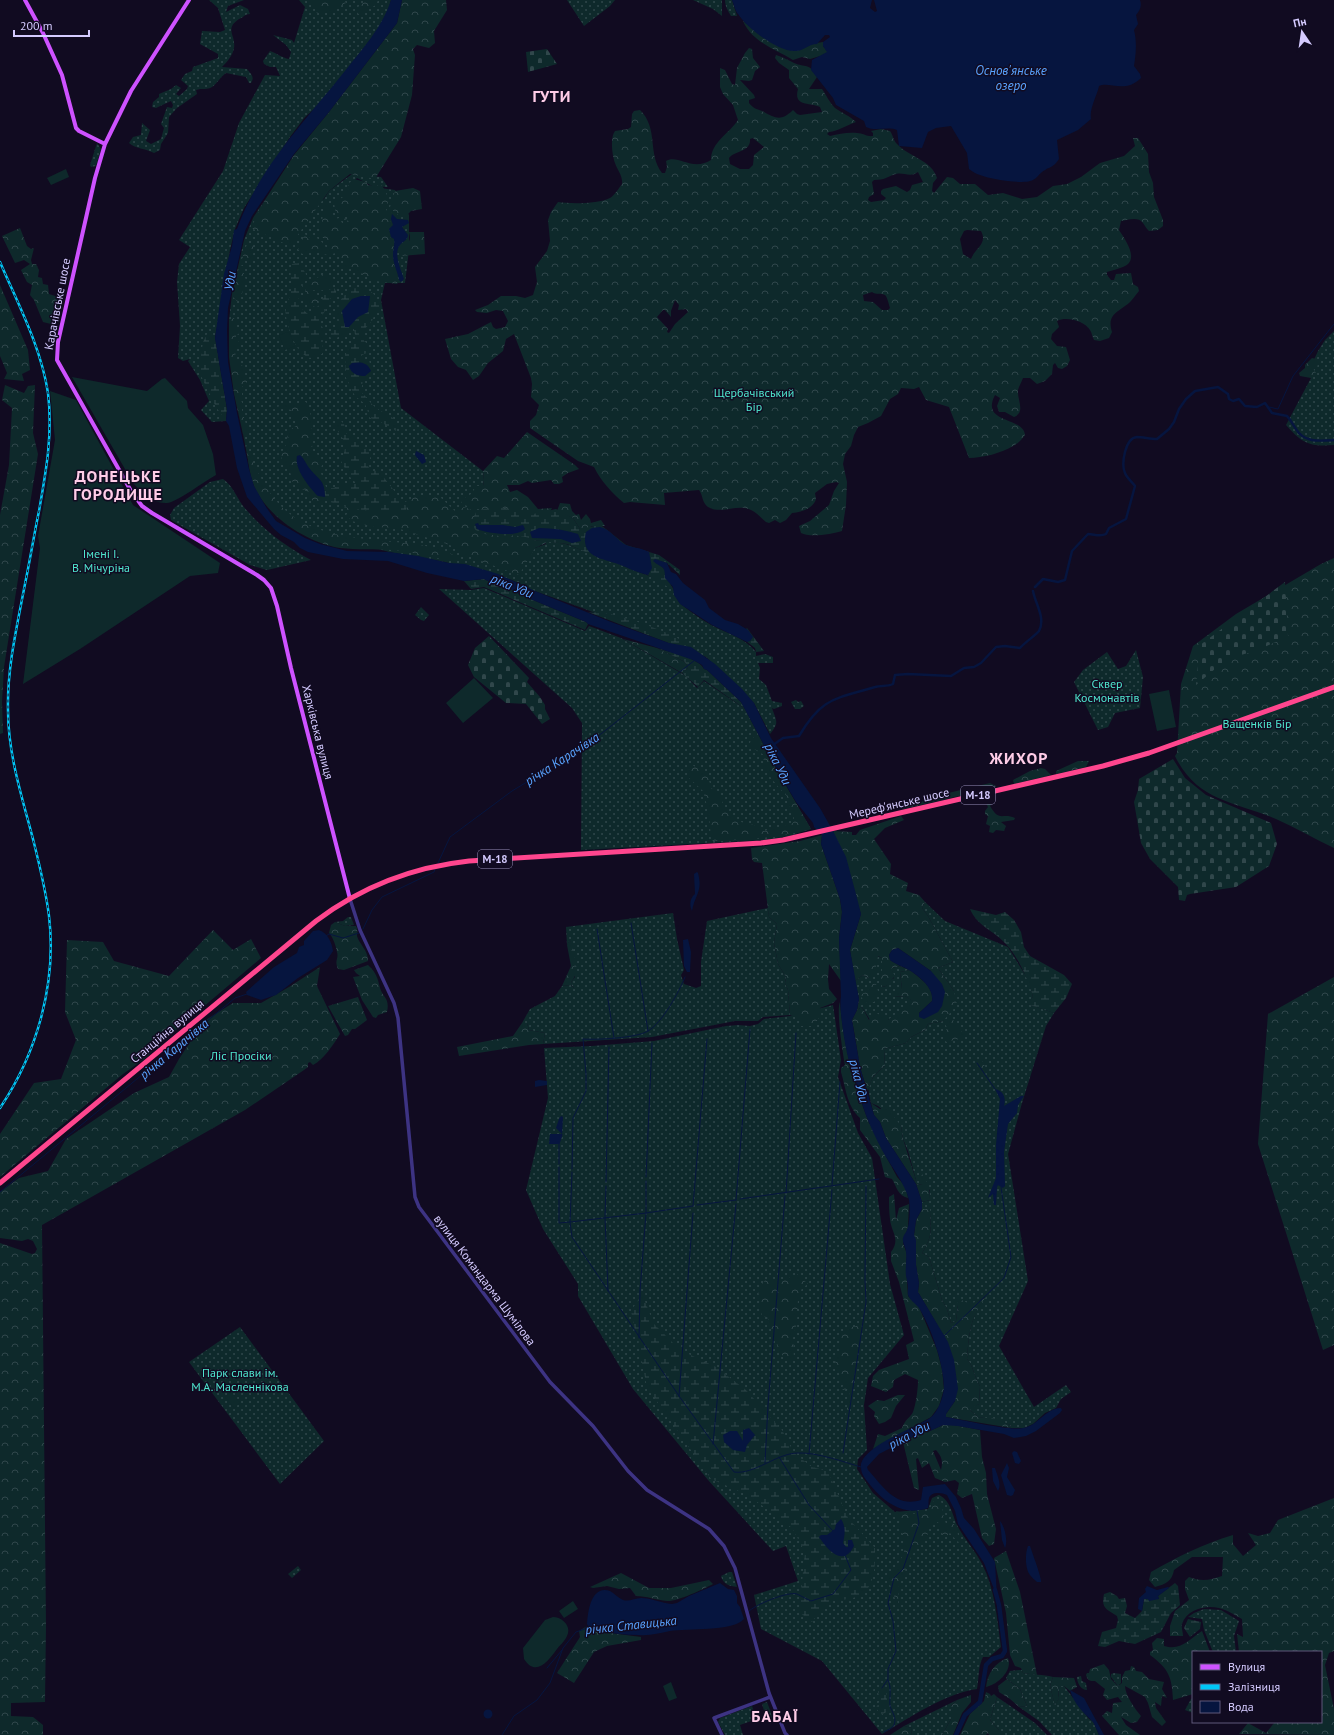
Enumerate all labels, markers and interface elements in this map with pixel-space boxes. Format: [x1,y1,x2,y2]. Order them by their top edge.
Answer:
scale bar [14,12,89,38]
north arrow [1282,12,1322,52]
text: Пн [1292,14,1308,31]
text: 200 m [20,18,53,33]
water label: Основ'янське озеро [975,62,1047,94]
district label: ГУТИ [533,86,571,106]
street label: Карачівське шосе [41,257,73,351]
water label: Уди [220,270,240,292]
park label: Щербачівський Бір [714,385,794,414]
district label: ДОНЕЦЬКЕ ГОРОДИЩЕ [73,466,163,504]
park label: Імені І. В. Мічуріна [72,546,130,575]
water label: ріка Уди [487,569,536,602]
park label: Сквер Космонавтів [1075,676,1139,705]
street label: Харківська вулиця [299,683,337,781]
park label: Ващенків Бір [1222,716,1292,731]
water label: річка Карачівка [521,728,603,790]
water label: ріка Уди [760,739,796,788]
district label: ЖИХОР [989,748,1048,768]
street label: Мереф'янське шосе [847,784,951,822]
road number: М-18 [961,786,995,804]
road number: М-18 [478,850,512,868]
street label: Станційна вулиця [127,996,207,1066]
water label: річка Карачівка [135,1015,213,1084]
park label: Ліс Просіки [209,1048,272,1063]
water label: ріка Уди [845,1056,873,1105]
street label: вулиця Командарма Шумілова [431,1212,539,1348]
park label: Парк слави ім. М.А. Масленнікова [191,1365,289,1394]
water label: ріка Уди [884,1417,933,1453]
water label: річка Ставицька [583,1612,678,1638]
legend [1192,1651,1322,1723]
text: Вулиця [1228,1659,1265,1674]
text: Залізниця [1228,1679,1280,1694]
text: Вода [1228,1699,1254,1714]
district label: БАБАЇ [751,1706,799,1726]

